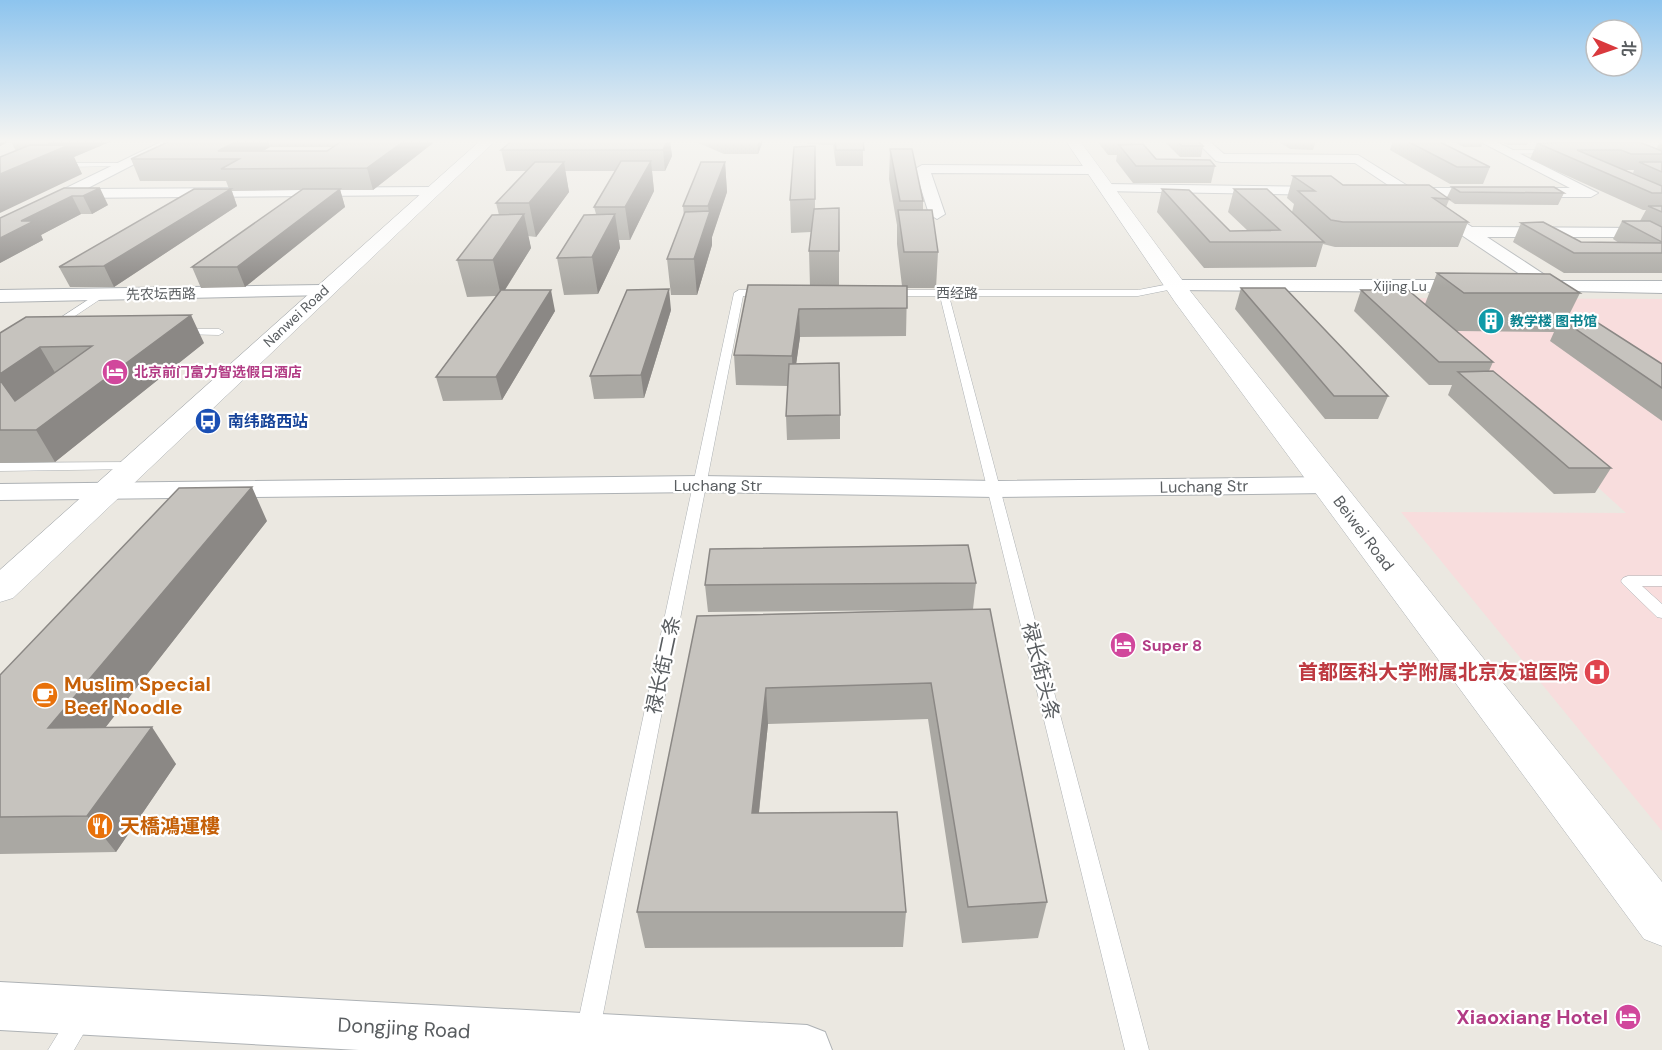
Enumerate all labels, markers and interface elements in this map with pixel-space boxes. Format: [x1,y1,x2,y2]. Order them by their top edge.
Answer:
north arrow [1584,18,1644,78]
text: 北 [1618,40,1639,57]
street label: Xijing Lu [1373,277,1427,295]
street label: Nanwei Road [259,281,333,351]
street label: 先农坛西路 [126,284,196,304]
street label: 西经路 [936,284,978,302]
building icon: 教学楼 图书馆 [1476,306,1506,336]
place label: 教学楼 图书馆 [1510,312,1597,330]
hotel icon: 北京前门富力智选假日酒店 [100,357,130,387]
place label: 北京前门富力智选假日酒店 [134,363,302,381]
bus stop icon: 南纬路西站 [193,406,223,436]
place label: 南纬路西站 [228,411,308,432]
street label: Luchang Str [674,475,762,496]
street label: Luchang Str [1160,475,1249,498]
street label: Beiwei Road [1328,491,1399,575]
street label: 禄长街二条 [640,613,686,717]
street label: 禄长街头条 [1016,619,1066,723]
hotel icon: Super 8 [1108,630,1138,660]
place label: Super 8 [1142,635,1202,656]
hospital icon: 首都医科大学附属北京友谊医院 [1582,657,1612,687]
place label: 首都医科大学附属北京友谊医院 [1298,659,1578,685]
place label: Muslim Special Beef Noodle [64,671,211,720]
cafe icon: Muslim Special Beef Noodle [30,680,60,710]
restaurant icon: 天橋鴻運樓 [85,811,115,841]
place label: 天橋鴻運樓 [120,813,220,839]
hotel icon: Xiaoxiang Hotel [1613,1002,1643,1032]
place label: Xiaoxiang Hotel [1456,1004,1608,1030]
street label: Dongjing Road [337,1012,471,1044]

